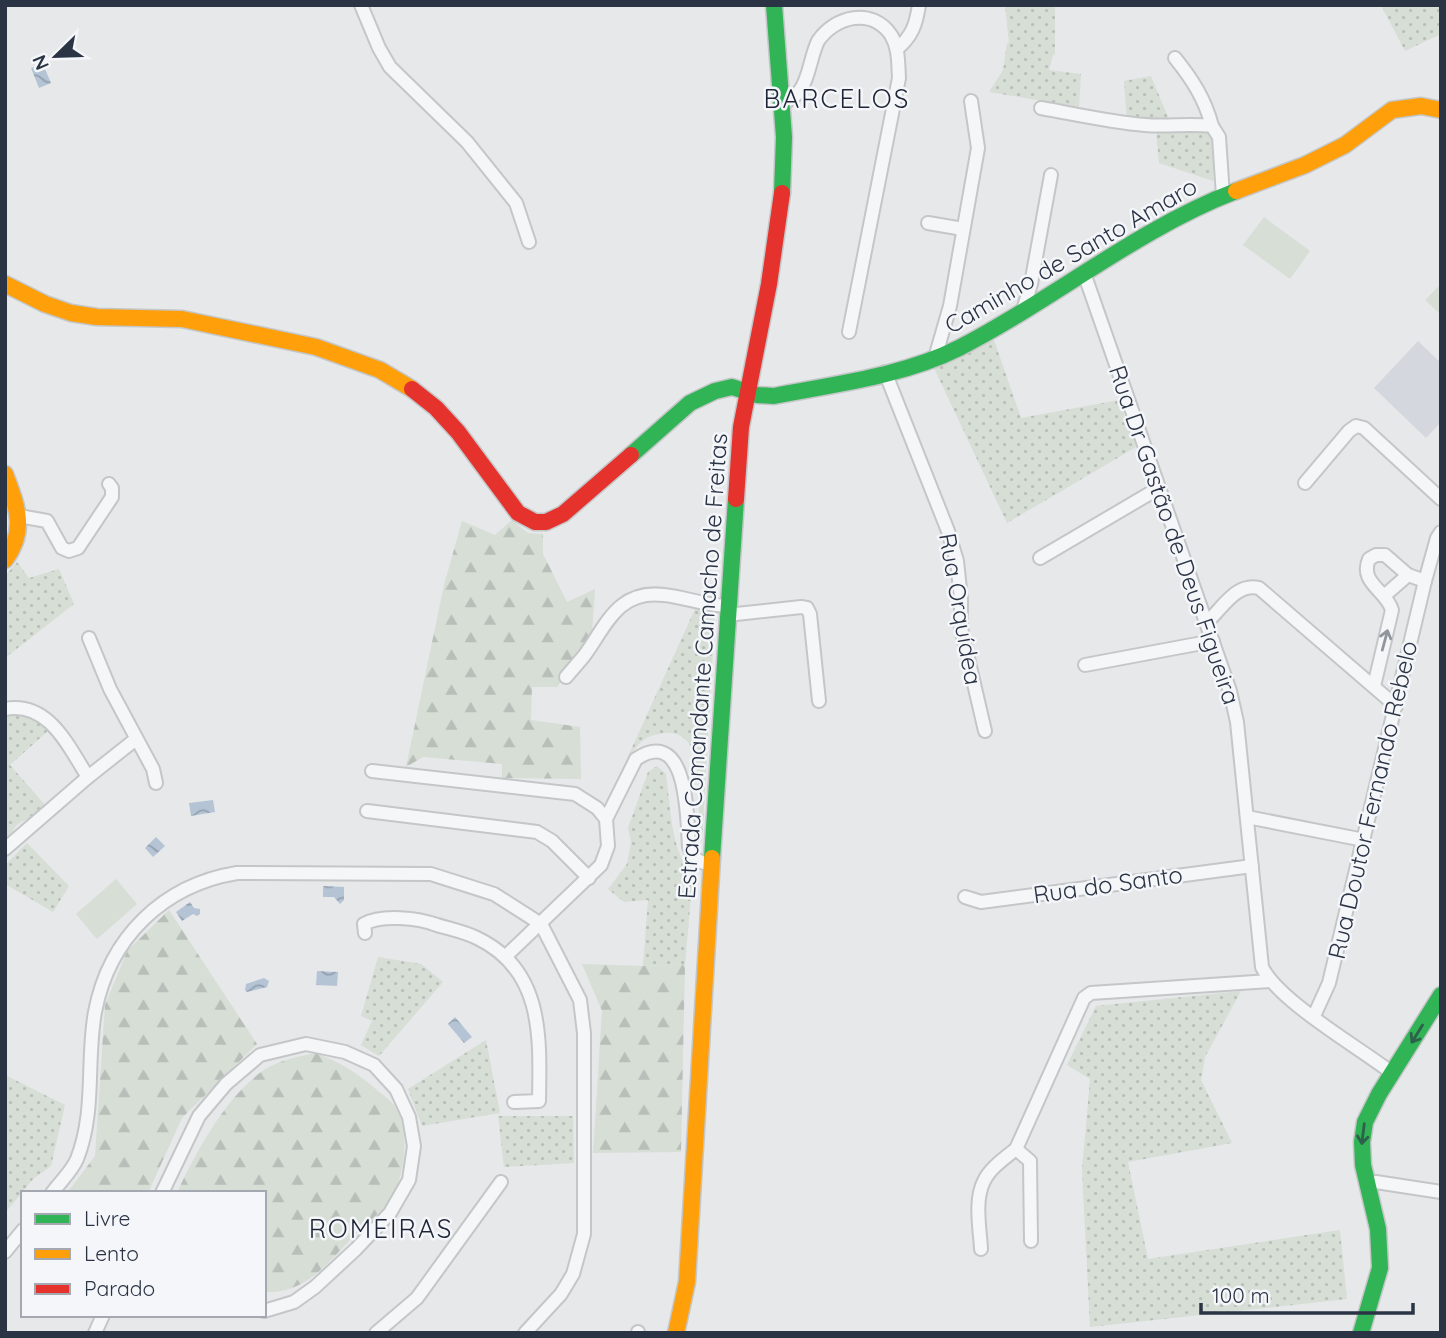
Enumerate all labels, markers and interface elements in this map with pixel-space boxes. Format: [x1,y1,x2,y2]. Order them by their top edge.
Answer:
north arrow [21,21,91,91]
text: N [27,52,54,74]
district label: BARCELOS [764,82,910,115]
street label: Caminho de Santo Amaro [939,170,1202,340]
street label: Rua Dr Gastão de Deus Figueira [1103,361,1247,708]
street label: Estrada Comandante Camacho de Freitas [671,432,733,900]
street label: Rua Orquídea [933,530,989,687]
one-way arrow [1380,629,1393,651]
street label: Rua Doutor Fernando Rebelo [1321,638,1423,962]
street label: Rua do Santo [1031,859,1185,909]
one-way arrow [1409,1023,1423,1043]
one-way arrow [1357,1122,1370,1145]
legend [21,1191,266,1317]
text: Livre [84,1205,130,1231]
district label: ROMEIRAS [309,1212,453,1245]
text: Lento [84,1240,139,1266]
scale bar [1201,1272,1413,1316]
text: Parado [84,1275,155,1301]
text: 100 m [1212,1282,1270,1308]

